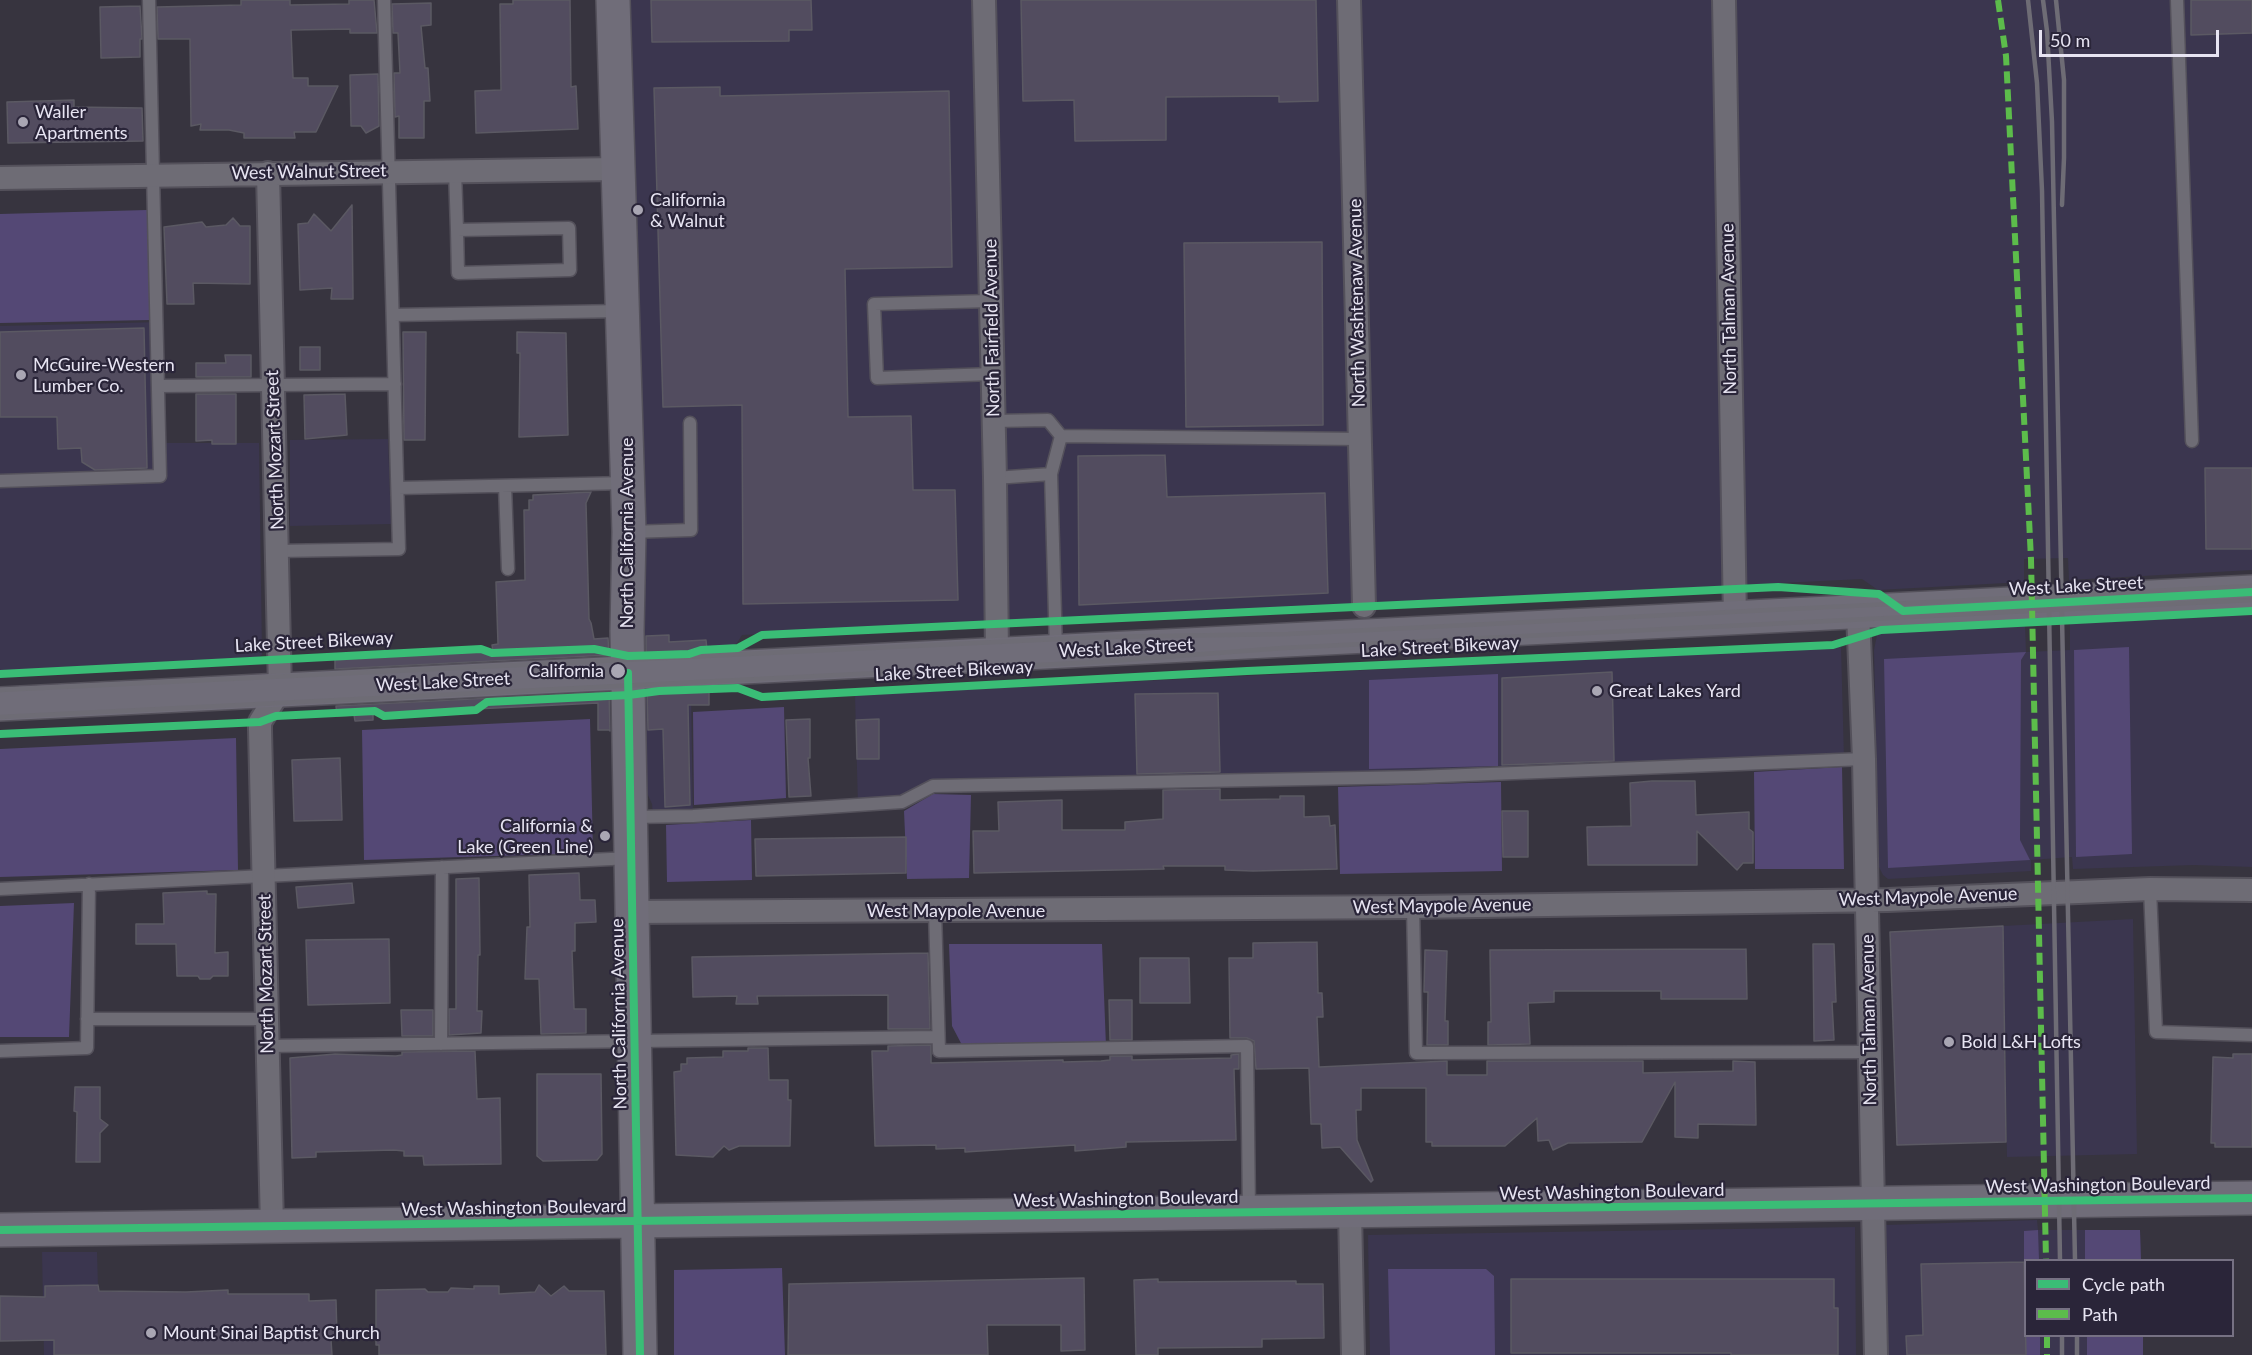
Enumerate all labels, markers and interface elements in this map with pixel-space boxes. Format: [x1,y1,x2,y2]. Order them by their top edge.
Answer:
scale bar [2042,18,2222,56]
text: 50 m [2050,29,2090,51]
place label: Waller Apartments [35,101,128,144]
marker: Waller Apartments [16,115,30,129]
street label: West Walnut Street [231,160,387,184]
place label: California & Walnut [650,189,726,232]
street label: North Washtenaw Avenue [1344,198,1370,408]
marker: California & Walnut [631,203,645,217]
street label: North Talman Avenue [1717,223,1741,395]
street label: North Fairfield Avenue [980,239,1004,417]
place label: McGuire-Western Lumber Co. [33,354,175,397]
marker: McGuire-Western Lumber Co. [14,368,28,382]
street label: North Mozart Street [261,370,289,530]
street label: North California Avenue [616,437,638,629]
street label: West Lake Street [2008,572,2144,600]
street label: Lake Street Bikeway [234,627,394,657]
street label: Lake Street Bikeway [1360,632,1520,662]
street label: West Lake Street [1058,634,1194,662]
street label: Lake Street Bikeway [874,656,1034,686]
place label: California [528,660,604,682]
marker: California [609,662,627,680]
street label: West Lake Street [375,668,511,696]
place label: Great Lakes Yard [1609,680,1741,702]
marker: Great Lakes Yard [1590,684,1604,698]
place label: California & Lake (Green Line) [457,815,593,858]
marker: California & Lake (Green Line) [598,829,612,843]
street label: West Maypole Avenue [1838,883,2018,911]
street label: North Mozart Street [254,894,278,1054]
street label: West Maypole Avenue [1352,894,1532,918]
street label: West Maypole Avenue [867,900,1045,922]
street label: North California Avenue [607,918,631,1110]
street label: North Talman Avenue [1857,934,1881,1106]
place label: Bold L&H Lofts [1961,1031,2081,1053]
marker: Bold L&H Lofts [1942,1035,1956,1049]
street label: West Washington Boulevard [1985,1172,2211,1198]
street label: West Washington Boulevard [1499,1179,1725,1205]
street label: West Washington Boulevard [1013,1186,1239,1212]
street label: West Washington Boulevard [401,1195,627,1221]
legend [2024,1259,2234,1337]
text: Cycle path [2082,1273,2165,1295]
text: Path [2082,1303,2118,1325]
place label: Mount Sinai Baptist Church [163,1322,380,1344]
marker: Mount Sinai Baptist Church [144,1326,158,1340]

